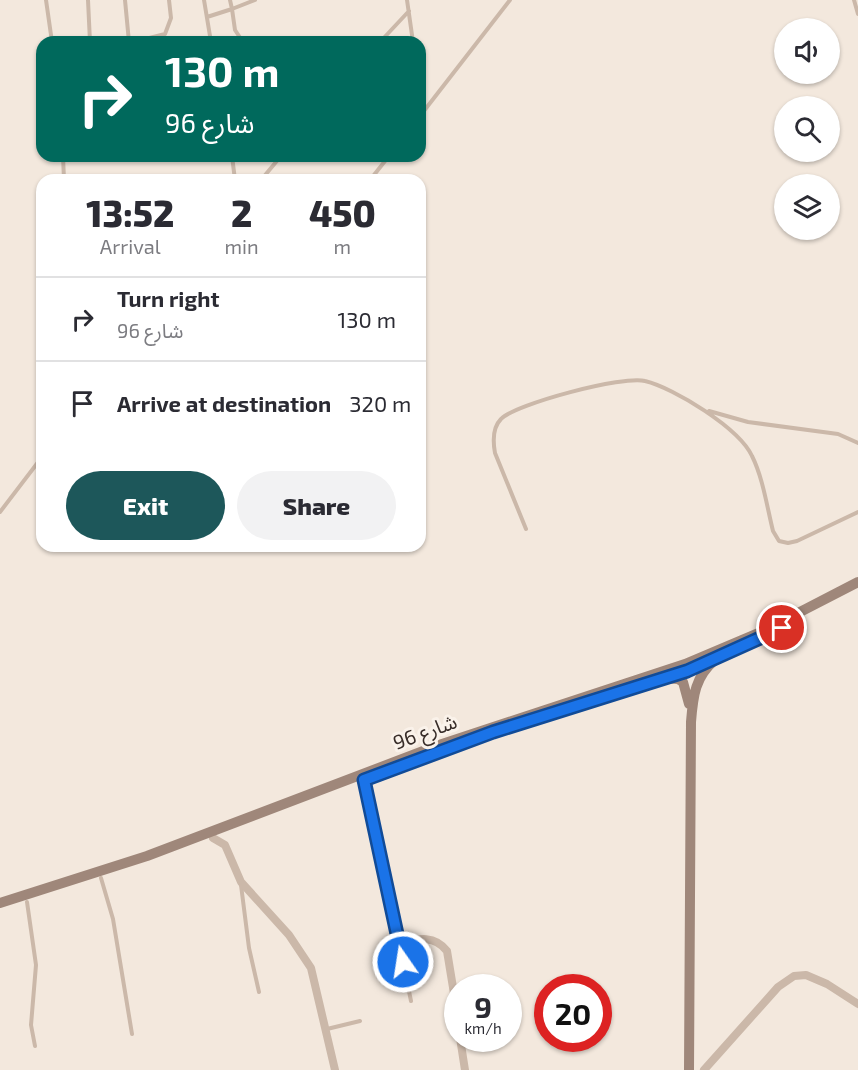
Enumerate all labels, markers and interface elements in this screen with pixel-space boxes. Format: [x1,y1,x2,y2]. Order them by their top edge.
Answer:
map controls [774,18,840,240]
button: sound [774,18,840,84]
text: 130 m [165,45,280,95]
icon: right [66,60,144,138]
button: search [774,96,840,162]
text: شارع 96 [165,106,255,138]
button: layers [774,174,840,240]
text: 13:52 [86,191,174,234]
text: 2 [231,191,252,234]
text: 450 [309,191,376,234]
text: Arrival [100,234,161,258]
text: min [225,234,259,258]
text: m [334,234,351,258]
text: Turn right [117,285,219,311]
icon: right [66,303,99,336]
text: 130 m [338,306,396,332]
text: شارع 96 [117,318,183,342]
icon: arrive [66,387,99,420]
text: Arrive at destination [117,390,331,416]
text: 320 m [349,390,411,416]
button: Exit [66,471,225,540]
button: Share [237,471,396,540]
pin [756,602,807,653]
icon: arrive [765,611,798,644]
street label: شارع 96 [389,708,461,757]
position arrow [371,930,435,994]
speed limit sign: 20 [534,974,612,1052]
text: 9 [474,988,492,1024]
text: km/h [464,1019,502,1037]

